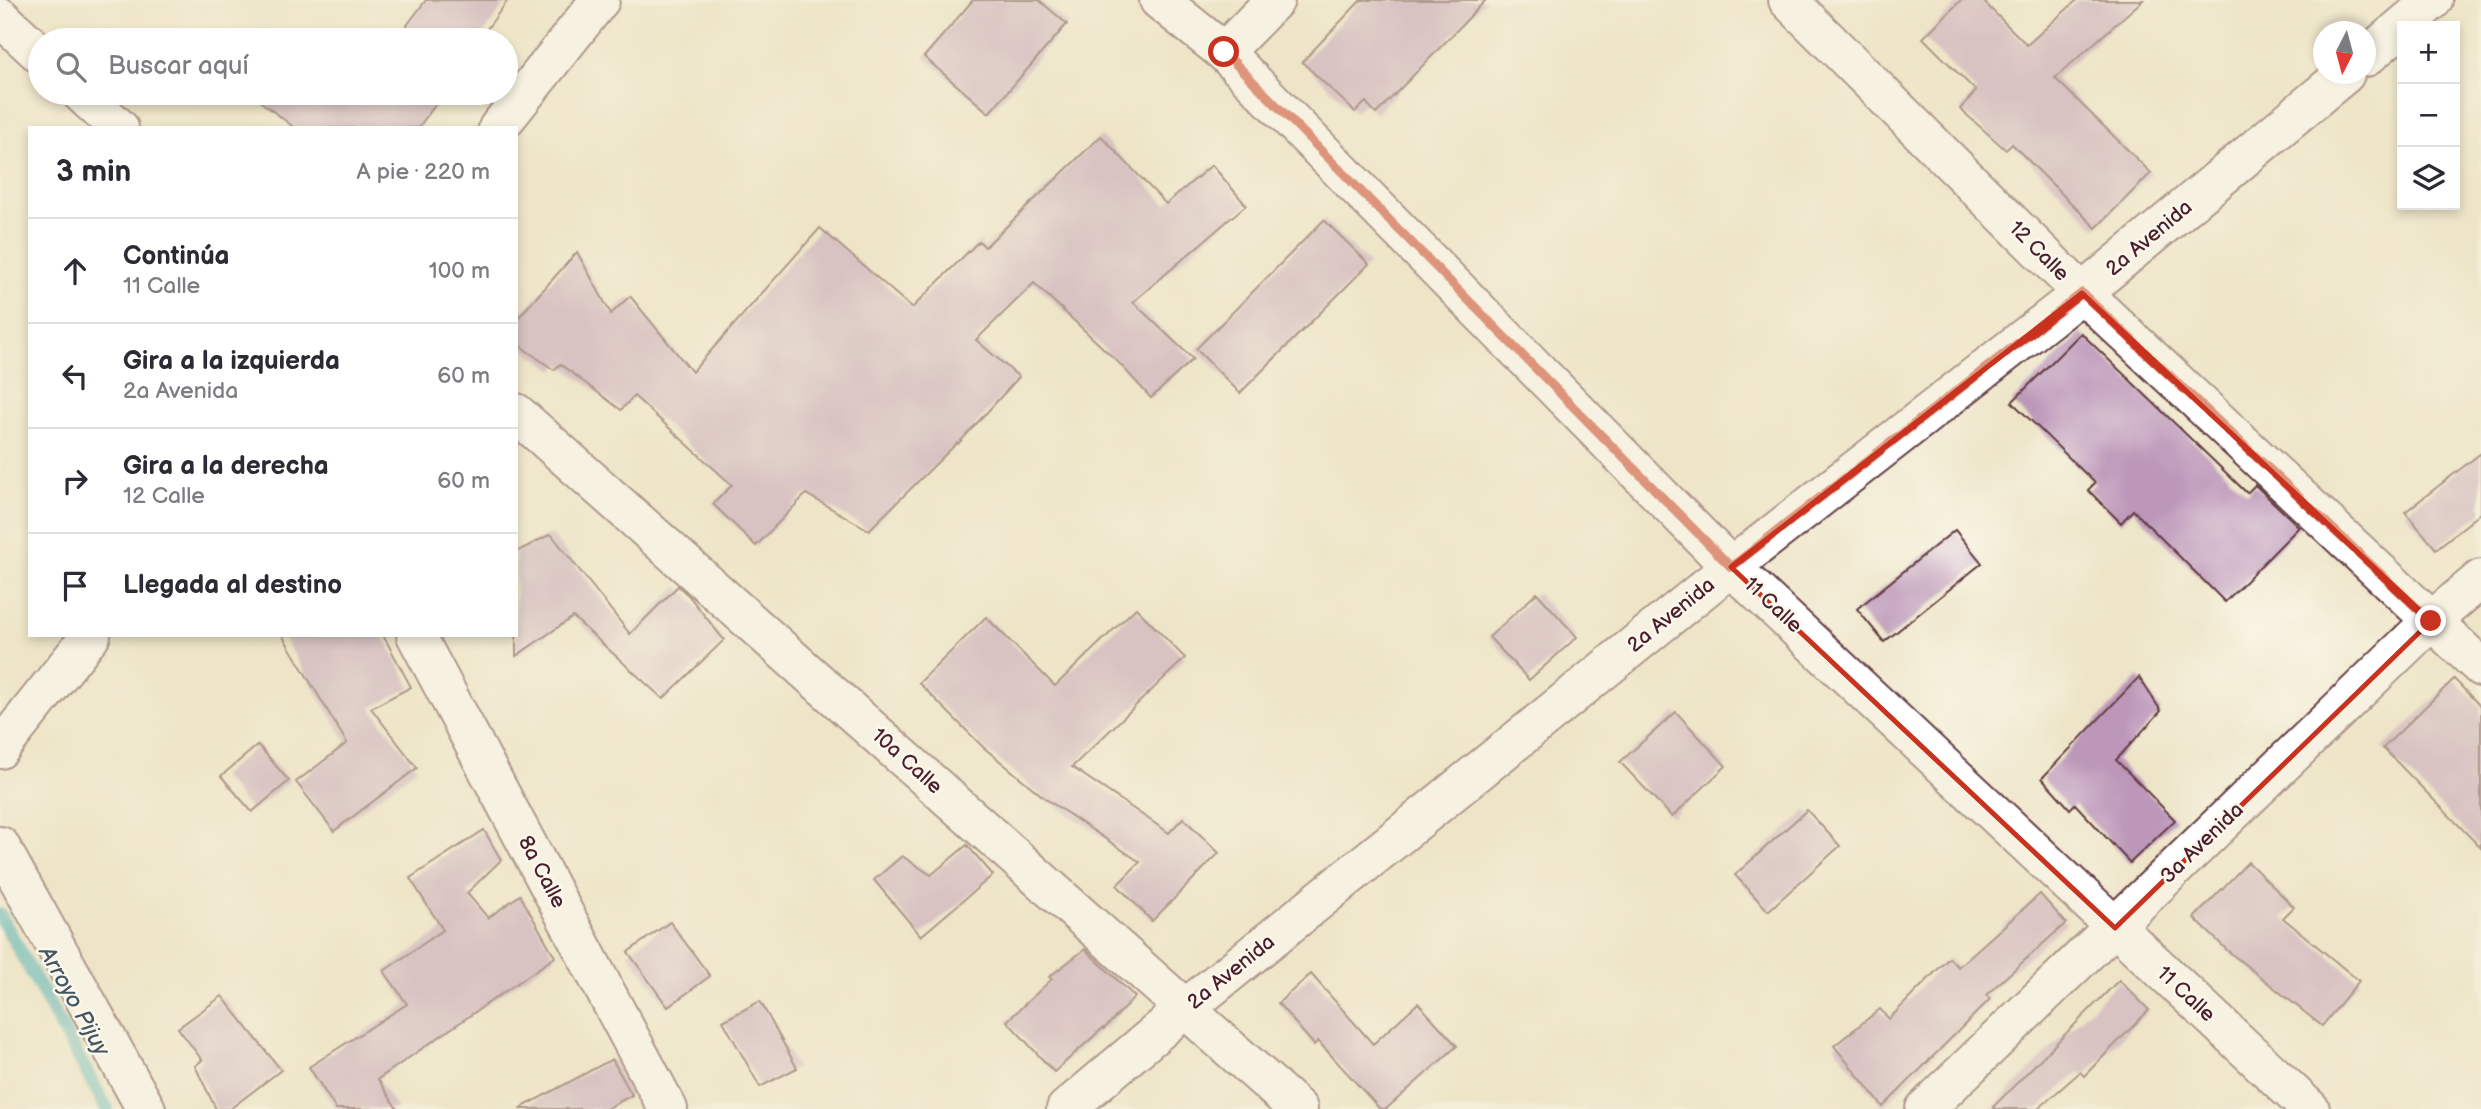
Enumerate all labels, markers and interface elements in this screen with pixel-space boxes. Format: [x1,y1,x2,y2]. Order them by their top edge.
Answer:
north arrow [2313,21,2376,84]
map controls [2397,21,2460,210]
button: + [2397,21,2460,84]
search box [28,28,518,105]
route start [1208,36,1239,67]
icon: search [52,48,90,86]
text: Buscar aquí [108,51,249,82]
button: − [2397,84,2460,147]
button: layers [2397,147,2460,210]
text: 3 min [56,154,131,190]
text: A pie · 220 m [356,158,490,186]
street label: 2a Avenida [2101,195,2197,281]
street label: 12 Calle [2004,216,2074,286]
text: Continúa [123,241,230,272]
icon: ahead [56,252,94,290]
text: 100 m [429,257,490,285]
text: 11 Calle [123,272,200,300]
text: Gira a la izquierda [123,346,340,377]
icon: left [56,357,94,395]
text: 60 m [437,362,490,390]
text: 2a Avenida [123,377,238,405]
text: Gira a la derecha [123,451,329,482]
icon: right [56,462,94,500]
text: 60 m [437,467,490,495]
text: 12 Calle [123,482,205,510]
icon: arrive [56,567,94,605]
text: Llegada al destino [123,570,342,601]
street label: 2a Avenida [1622,572,1720,658]
street label: 11 Calle [1739,572,1807,638]
route end [2415,605,2446,636]
street label: 10a Calle [866,723,948,799]
street label: 3a Avenida [2155,797,2249,889]
street label: 8a Calle [513,832,571,912]
street label: 2a Avenida [1182,929,1280,1015]
water label: Arroyo Pijuy [32,940,116,1061]
street label: 11 Calle [2152,961,2220,1027]

